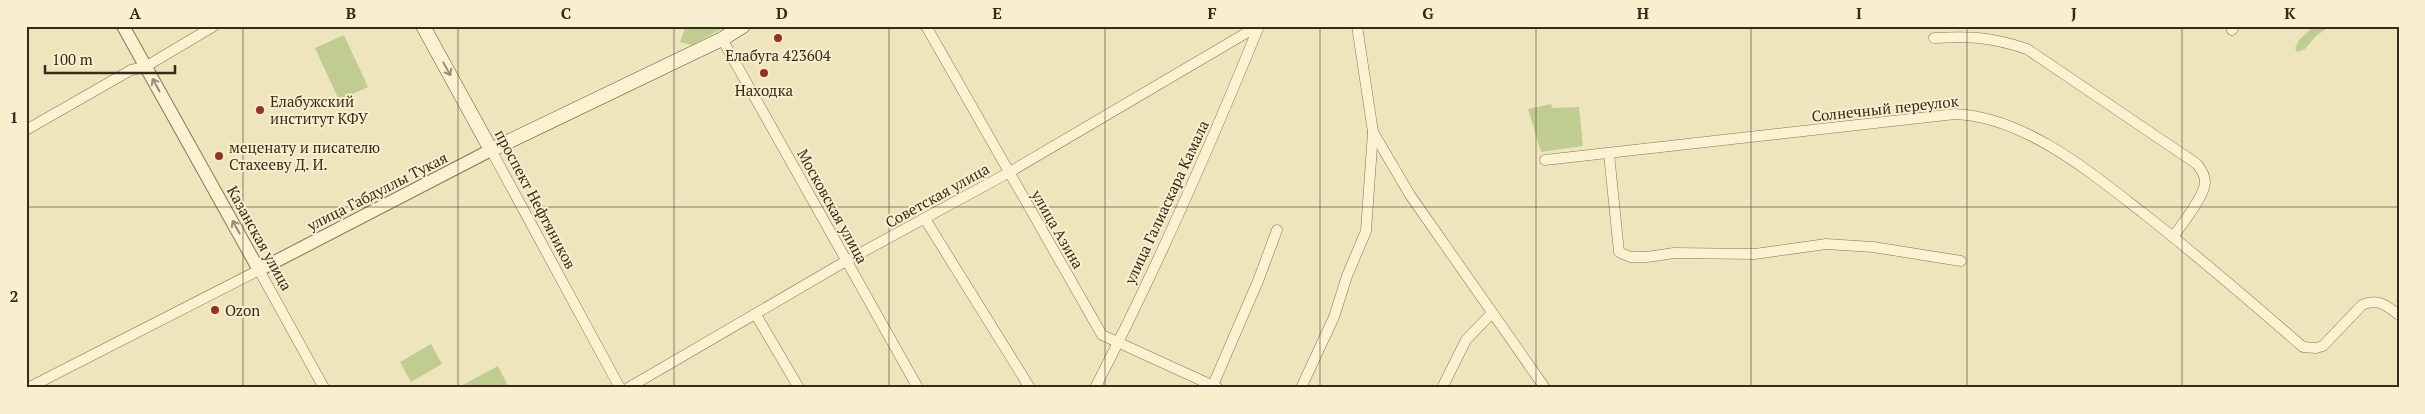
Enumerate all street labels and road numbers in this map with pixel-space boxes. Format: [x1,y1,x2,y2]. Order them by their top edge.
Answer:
street label: Солнечный переулок [1811,90,1960,126]
street label: улица Галиаскара Камала [1119,116,1213,288]
street label: проспект Нефтяников [491,126,581,272]
street label: Московская улица [793,145,873,267]
street label: улица Габдуллы Тукая [303,147,451,236]
street label: Советская улица [881,158,993,232]
street label: Казанская улица [223,182,297,294]
street label: улица Азина [1027,185,1089,272]

